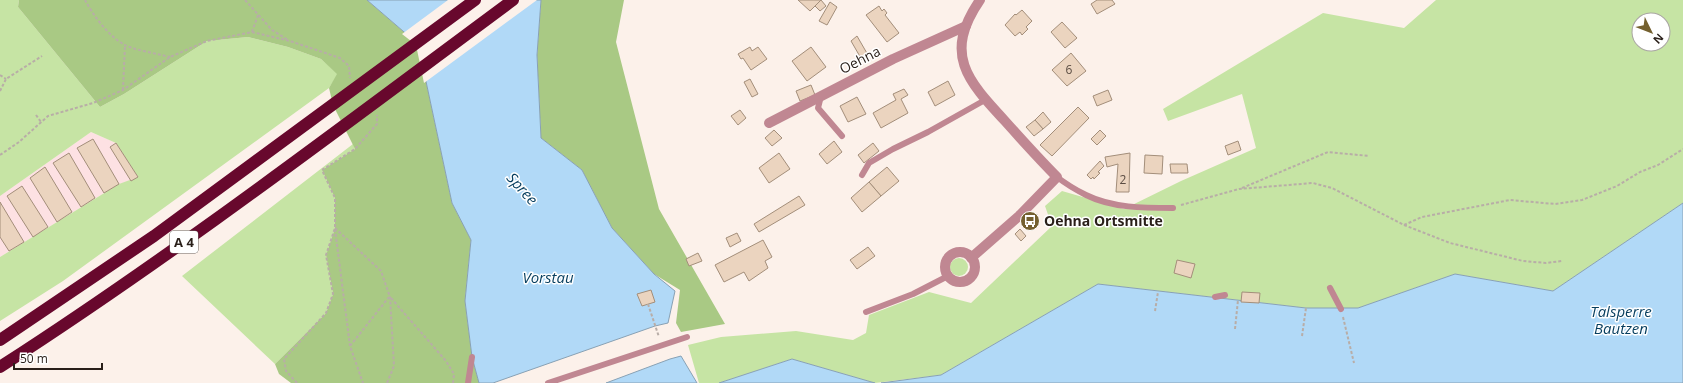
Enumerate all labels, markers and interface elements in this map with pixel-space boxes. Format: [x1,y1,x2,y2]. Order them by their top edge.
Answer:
north arrow [1631,12,1671,52]
text: N [1650,31,1667,48]
street label: Oehna [836,41,884,78]
house number: 6 [1066,61,1073,78]
water label: Spree [503,168,543,209]
house number: 2 [1120,171,1127,188]
bus stop icon: Oehna Ortsmitte [1019,210,1041,232]
place label: Oehna Ortsmitte [1044,211,1163,230]
road number: A 4 [170,231,198,253]
water label: Vorstau [522,267,574,287]
water label: Talsperre Bautzen [1590,301,1652,338]
scale bar [14,345,102,371]
text: 50 m [20,350,48,367]

